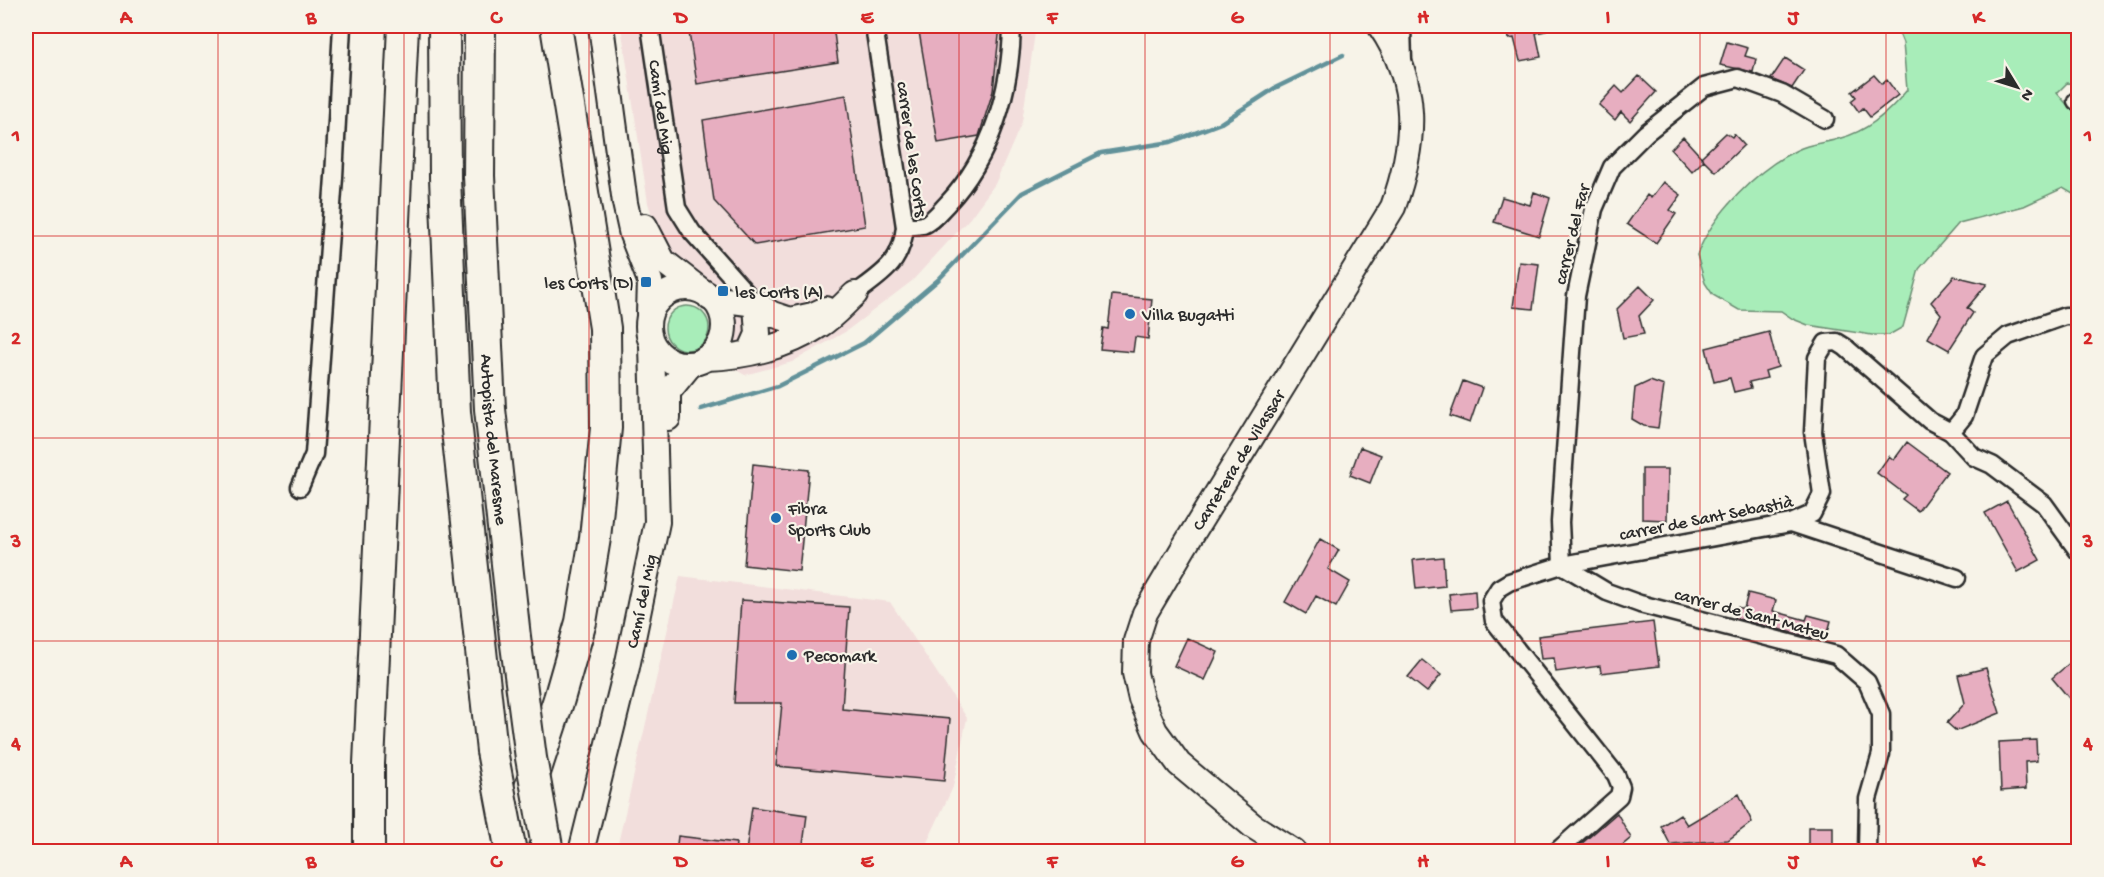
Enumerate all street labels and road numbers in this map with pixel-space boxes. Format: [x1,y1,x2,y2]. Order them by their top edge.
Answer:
street label: Camí del Mig [642,59,677,156]
street label: carrer de les Corts [891,80,931,220]
street label: carrer del Far [1551,181,1596,287]
street label: Autopista del Maresme [474,354,511,527]
street label: Carretera de Vilassar [1189,386,1292,535]
street label: carrer de Sant Sebastià [1618,492,1796,547]
street label: Camí del Mig [623,553,663,650]
street label: carrer de Sant Mateu [1672,585,1831,646]

